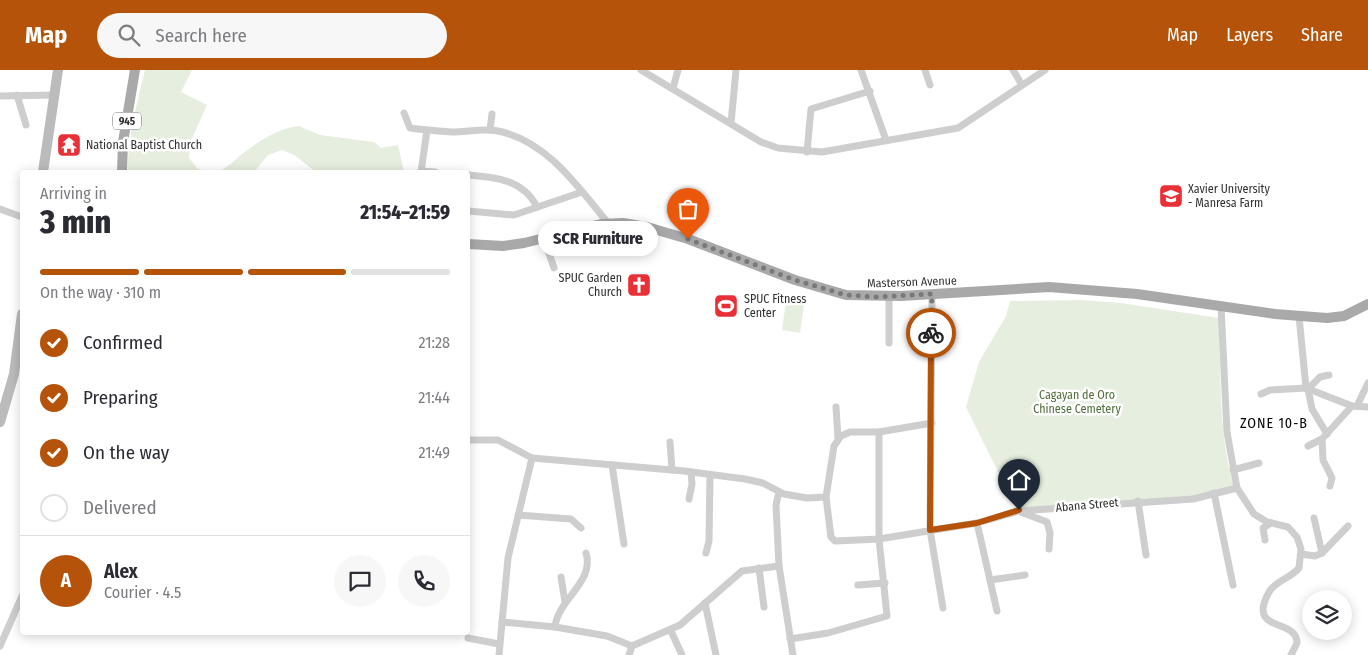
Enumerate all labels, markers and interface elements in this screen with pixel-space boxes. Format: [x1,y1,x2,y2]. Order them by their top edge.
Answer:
search box [97,13,447,58]
text: Map [25,21,67,49]
icon: search [115,21,143,49]
text: Search here [155,24,247,47]
text: Map [1167,24,1198,46]
text: Layers [1226,24,1273,46]
text: Share [1301,24,1343,46]
road number: 945 [113,112,141,129]
temple icon: National Baptist Church [56,132,82,158]
place label: National Baptist Church [86,138,202,152]
place label: Xavier University - Manresa Farm [1188,182,1270,210]
school or university icon: Xavier University - Manresa Farm [1158,183,1184,209]
text: Arriving in [40,184,107,203]
pin [667,188,709,239]
icon: bag [674,195,702,223]
text: 21:54–21:59 [360,201,450,224]
text: 3 min [40,203,111,241]
callout: SCR Furniture [538,222,658,256]
text: SCR Furniture [553,229,643,248]
place label: SPUC Garden Church [559,271,622,299]
church icon: SPUC Garden Church [626,272,652,298]
street label: Masterson Avenue [867,273,957,291]
text: On the way · 310 m [40,283,161,302]
place label: SPUC Fitness Center [744,292,806,320]
sports icon: SPUC Fitness Center [713,293,739,319]
courier [906,308,956,358]
icon: bike [917,319,945,347]
icon: check [40,329,68,357]
text: Confirmed [83,331,163,354]
text: 21:28 [419,333,450,352]
icon: check [40,384,68,412]
text: Preparing [83,386,158,409]
text: 21:44 [418,388,450,407]
park label: Cagayan de Oro Chinese Cemetery [1033,388,1121,416]
district label: ZONE 10-B [1240,415,1308,432]
icon: check [40,439,68,467]
text: On the way [83,441,169,464]
text: 21:49 [419,443,450,462]
pin [998,459,1040,510]
icon: home [1005,466,1033,494]
street label: Abana Street [1055,495,1119,515]
text: Delivered [83,496,157,519]
button: chat [334,555,386,607]
button: phone [398,555,450,607]
text: Alex [104,560,138,583]
text: A [61,569,71,592]
text: Courier · 4.5 [104,583,181,602]
map controls [1302,590,1352,640]
button: layers [1302,590,1352,640]

